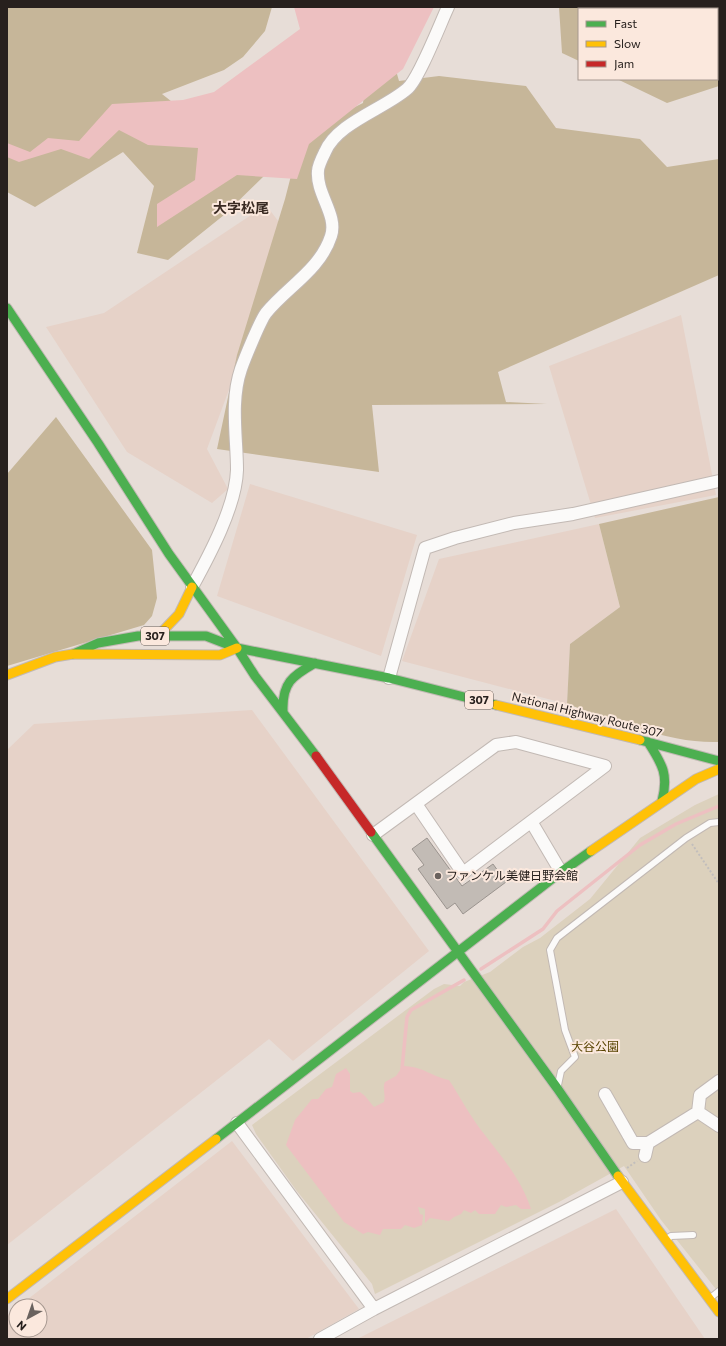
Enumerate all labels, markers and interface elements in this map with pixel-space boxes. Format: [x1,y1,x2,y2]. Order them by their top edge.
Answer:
legend [578,8,718,80]
text: Fast [614,16,637,30]
text: Slow [614,36,641,50]
text: Jam [614,56,634,71]
district label: 大字松尾 [213,199,269,216]
road number: 307 [141,627,169,645]
street label: National Highway Route 307 [511,689,664,739]
road number: 307 [465,691,493,709]
place label: ファンケル美健日野会館 [446,868,578,882]
marker: ファンケル美健日野会館 [433,871,443,881]
park label: 大谷公園 [571,1039,619,1053]
north arrow [8,1298,48,1338]
text: N [14,1318,29,1334]

